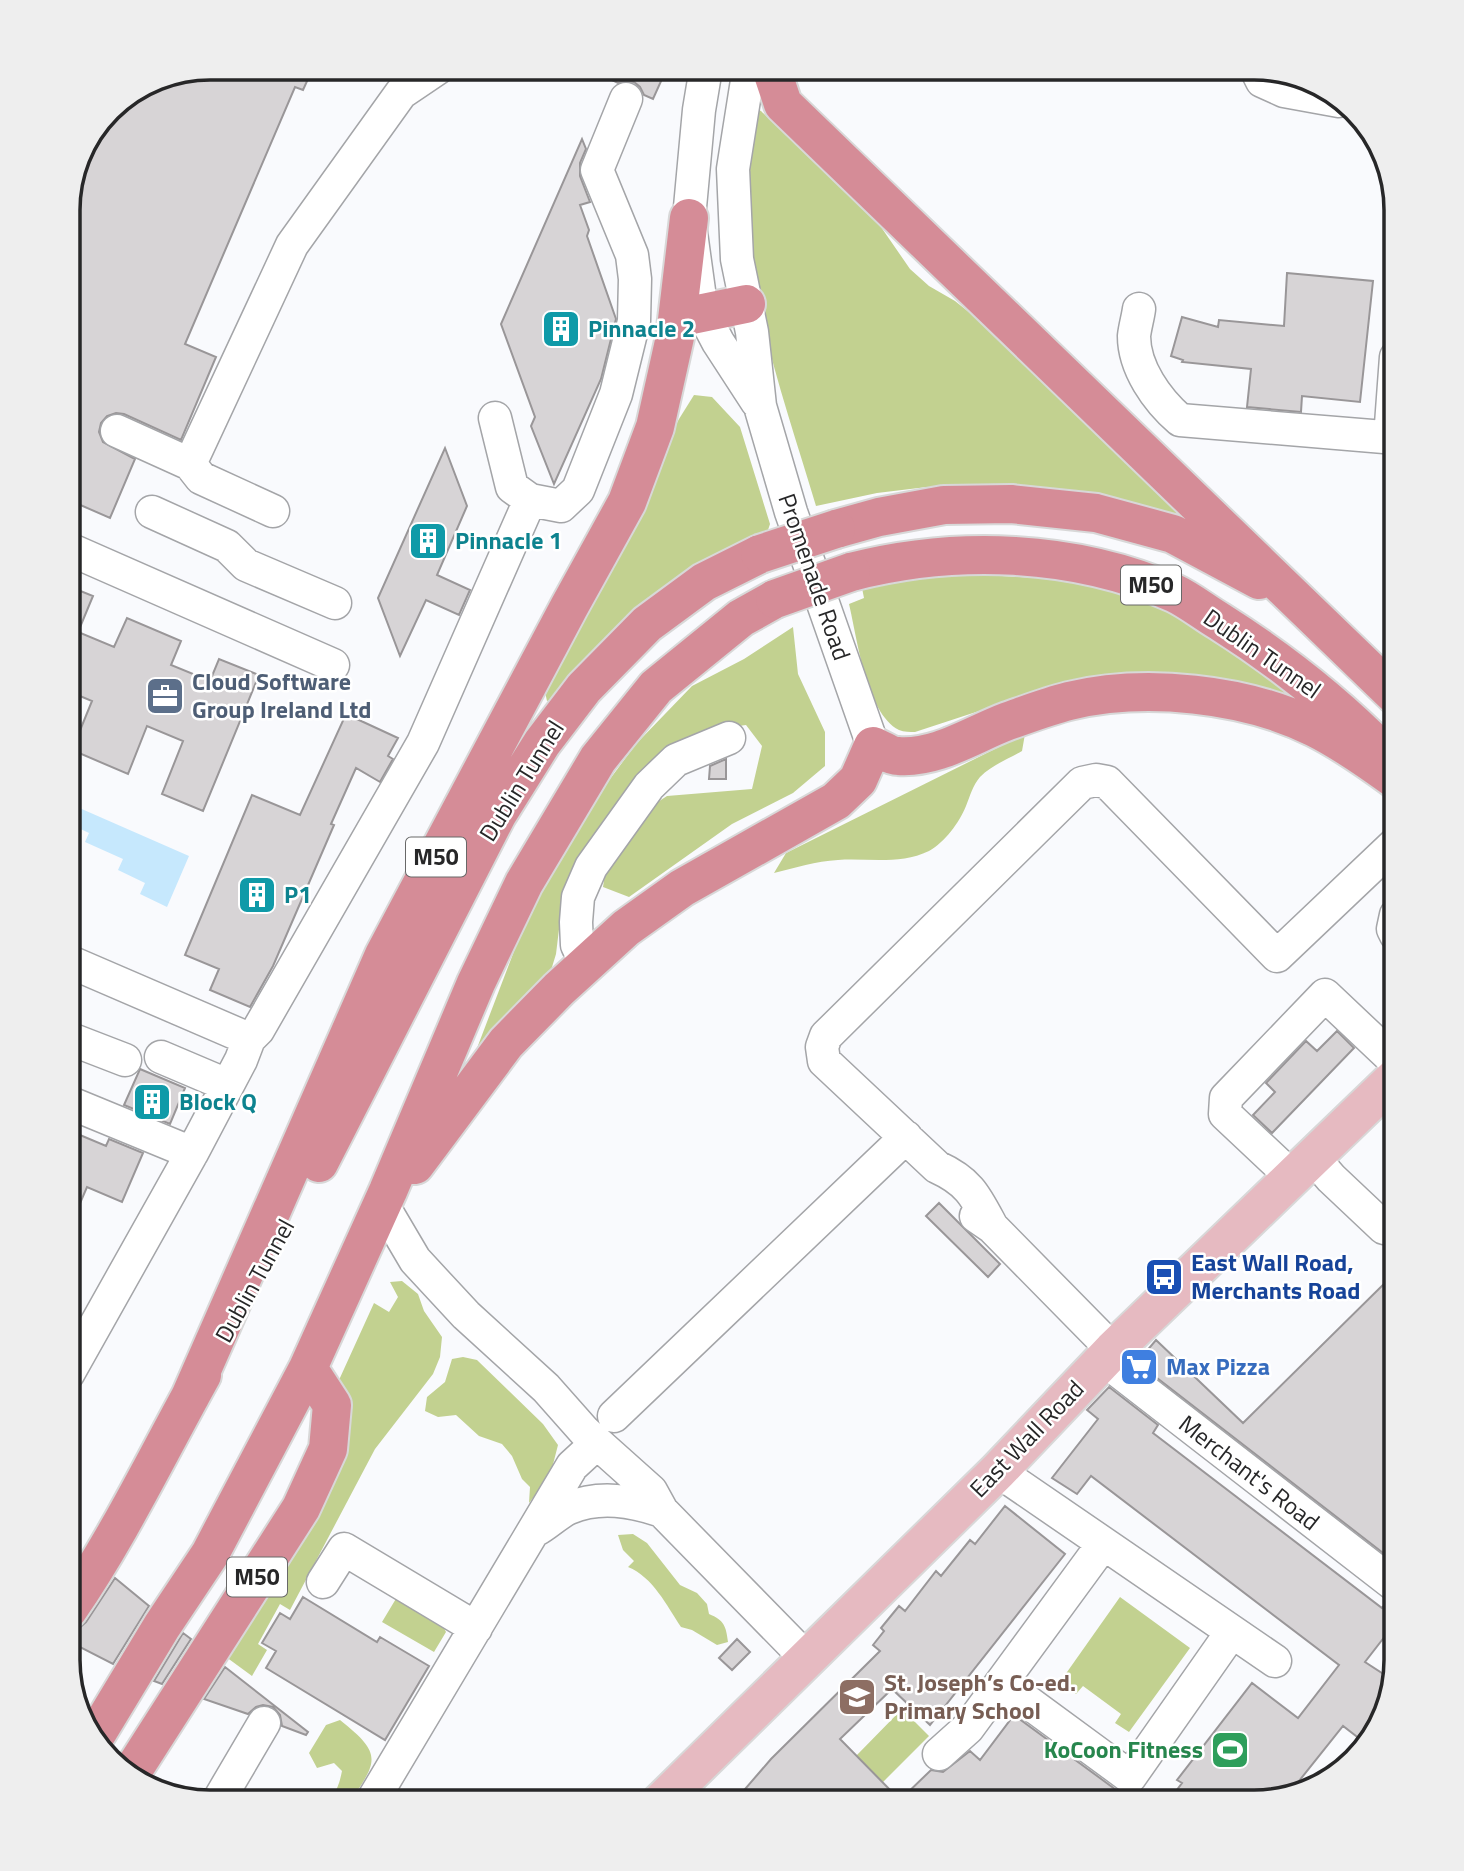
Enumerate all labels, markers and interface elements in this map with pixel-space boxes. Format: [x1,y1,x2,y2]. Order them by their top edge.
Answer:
building icon: Pinnacle 2 [540,308,582,350]
place label: Pinnacle 2 [588,310,695,346]
street label: Promenade Road [770,488,860,665]
building icon: Pinnacle 1 [407,520,449,562]
place label: Pinnacle 1 [455,522,562,558]
road number: M50 [1121,566,1181,604]
street label: Dublin Tunnel [1196,599,1329,707]
place label: Cloud Software Group Ireland Ltd [192,663,371,727]
office icon: Cloud Software Group Ireland Ltd [144,675,186,717]
street label: Dublin Tunnel [470,713,573,848]
road number: M50 [406,838,466,876]
building icon: P1 [236,874,278,916]
place label: P1 [284,876,312,912]
building icon: Block Q [131,1081,173,1123]
place label: Block Q [179,1083,257,1119]
street label: Dublin Tunnel [205,1212,303,1349]
place label: East Wall Road, Merchants Road [1191,1244,1360,1308]
bus stop icon: East Wall Road, Merchants Road [1143,1256,1185,1298]
supermarket icon: Max Pizza [1118,1346,1160,1388]
place label: Max Pizza [1166,1348,1270,1384]
street label: East Wall Road [961,1371,1092,1505]
street label: Merchant's Road [1172,1406,1328,1539]
road number: M50 [227,1558,287,1596]
place label: St. Joseph’s Co-ed. Primary School [884,1664,1076,1728]
school or university icon: St. Joseph’s Co-ed. Primary School [836,1676,878,1718]
sports icon: KoCoon Fitness [1209,1729,1251,1771]
place label: KoCoon Fitness [1044,1731,1203,1767]

